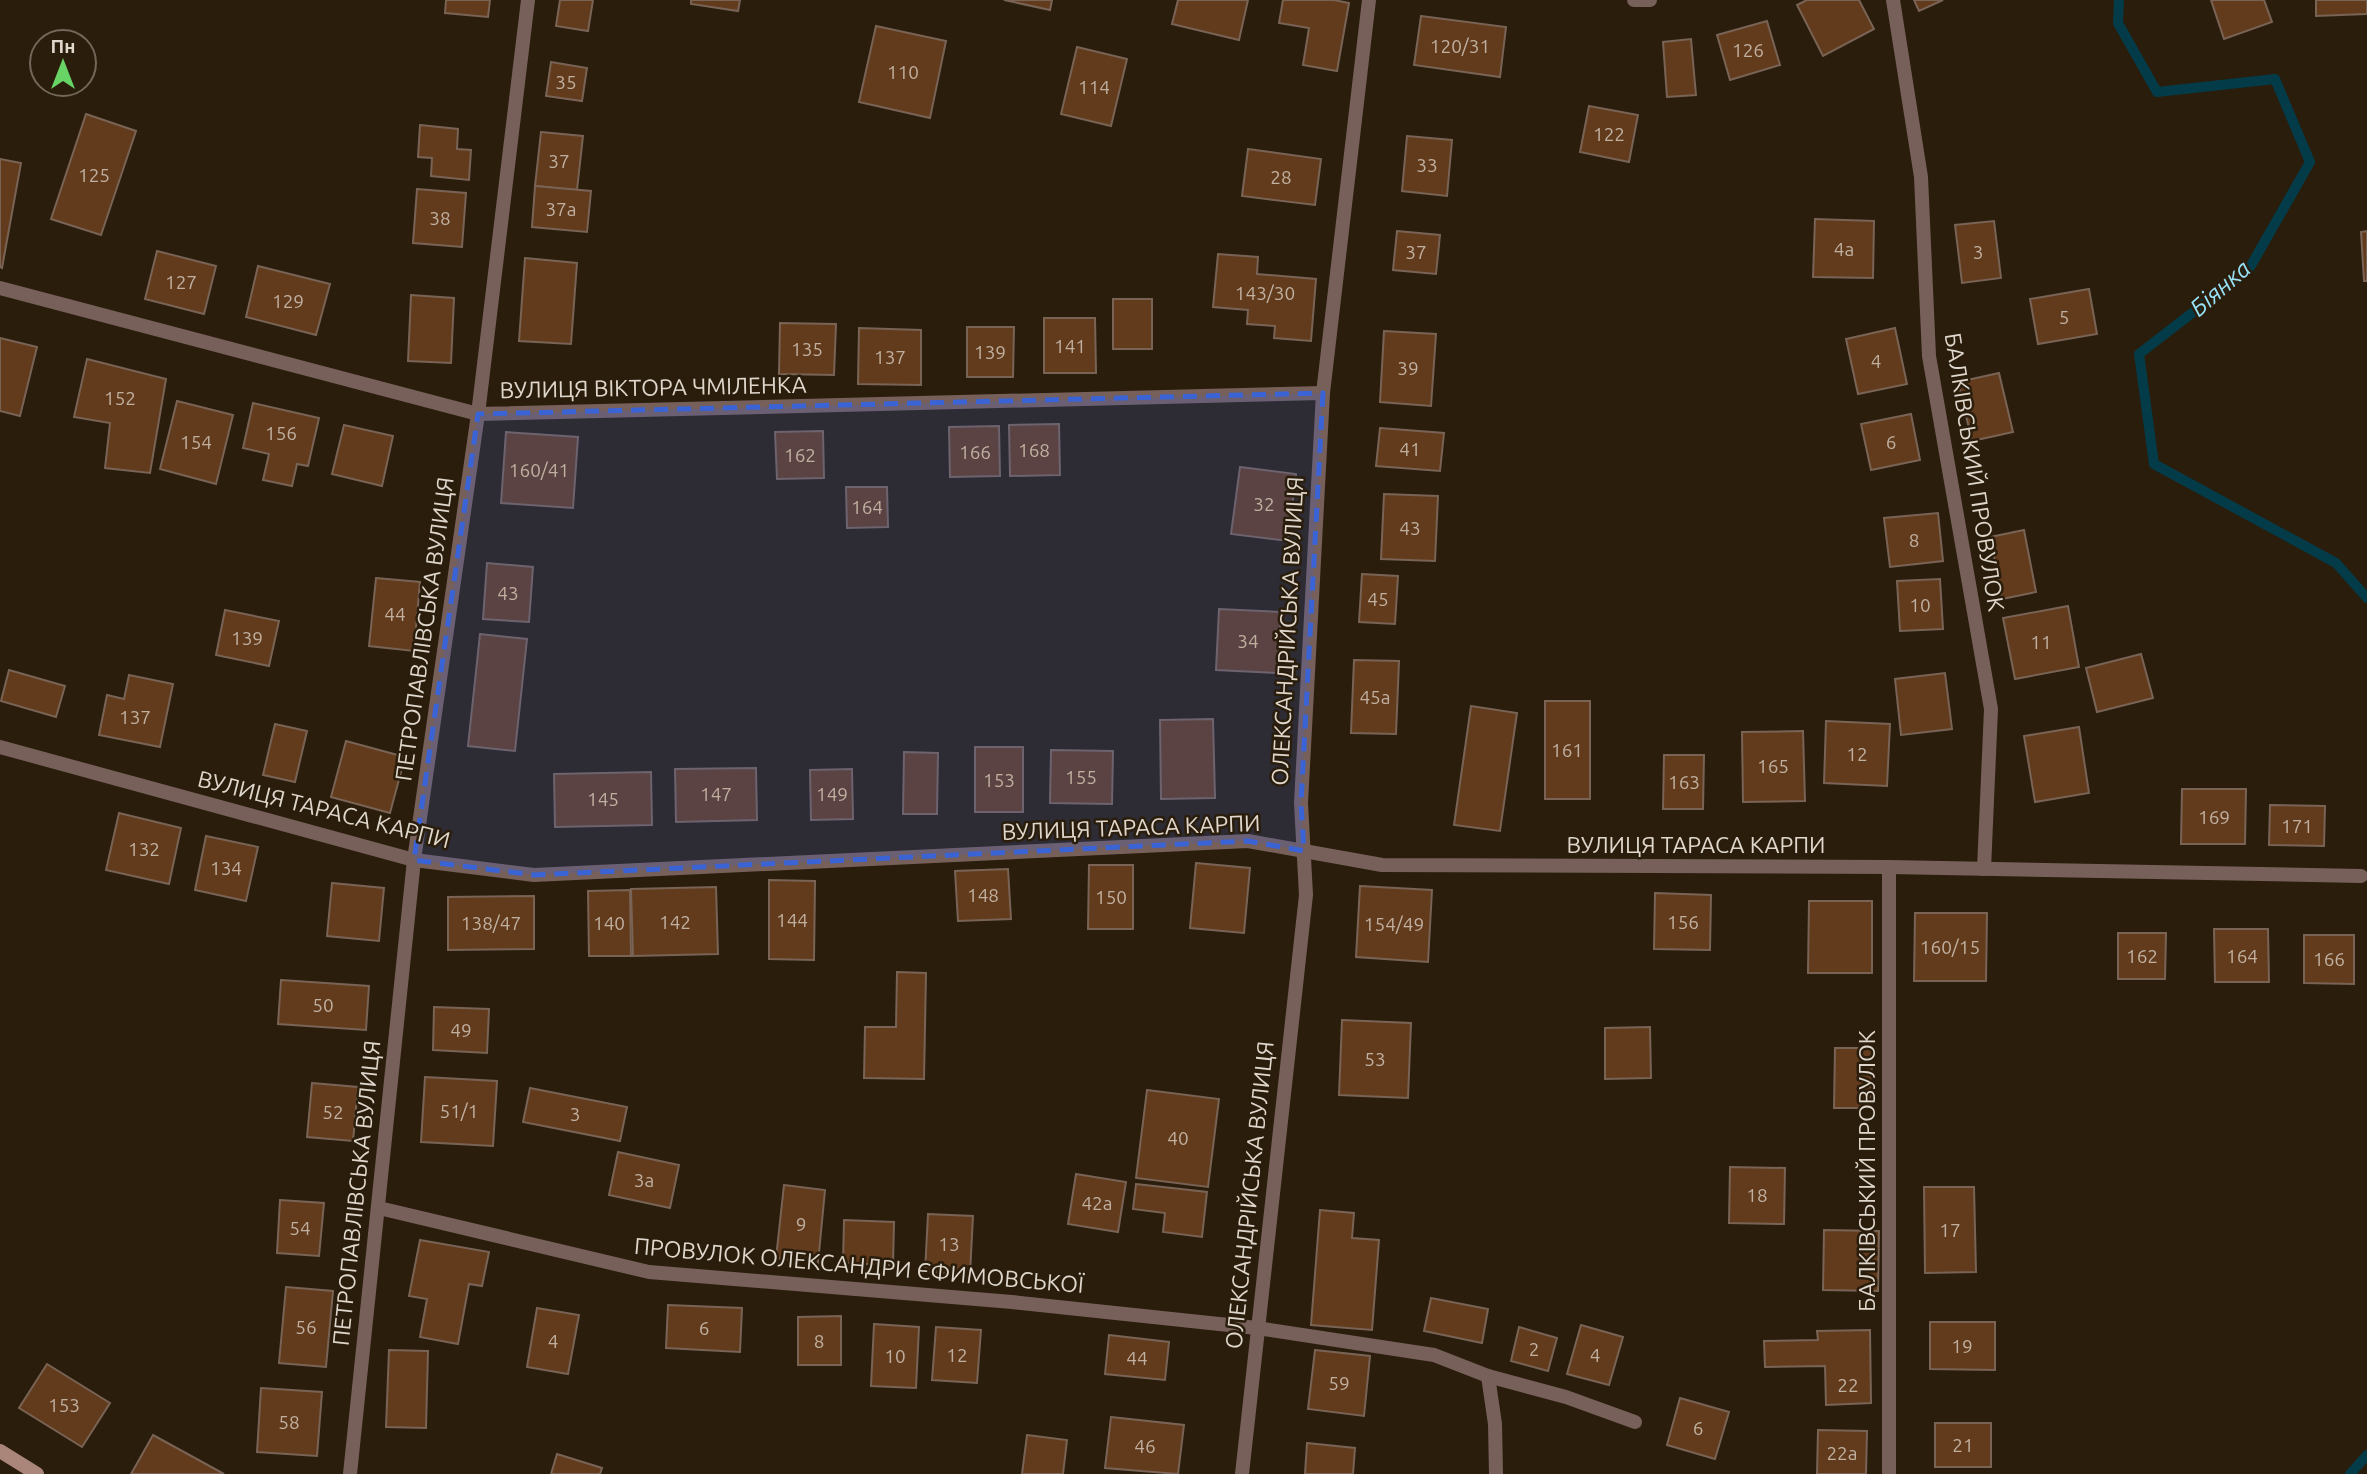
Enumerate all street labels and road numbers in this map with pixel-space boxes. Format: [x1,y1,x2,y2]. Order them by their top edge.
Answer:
street label: БАЛКІВСЬКИЙ ПРОВУЛОК [1941,331,2009,613]
street label: ВУЛИЦЯ ВІКТОРА ЧМІЛЕНКА [499,372,807,402]
street label: ПЕТРОПАВЛІВСЬКА ВУЛИЦЯ [390,475,458,783]
street label: ОЛЕКСАНДРІЙСЬКА ВУЛИЦЯ [1266,476,1308,786]
street label: ВУЛИЦЯ ТАРАСА КАРПИ [195,766,453,852]
street label: ВУЛИЦЯ ТАРАСА КАРПИ [1001,810,1261,844]
street label: ВУЛИЦЯ ТАРАСА КАРПИ [1567,832,1825,857]
street label: БАЛКІВСЬКИЙ ПРОВУЛОК [1854,1030,1879,1312]
street label: ПЕТРОПАВЛІВСЬКА ВУЛИЦЯ [328,1039,384,1347]
street label: ОЛЕКСАНДРІЙСЬКА ВУЛИЦЯ [1220,1040,1278,1350]
street label: ПРОВУЛОК ОЛЕКСАНДРИ ЄФИМОВСЬКОЇ [633,1233,1086,1297]

